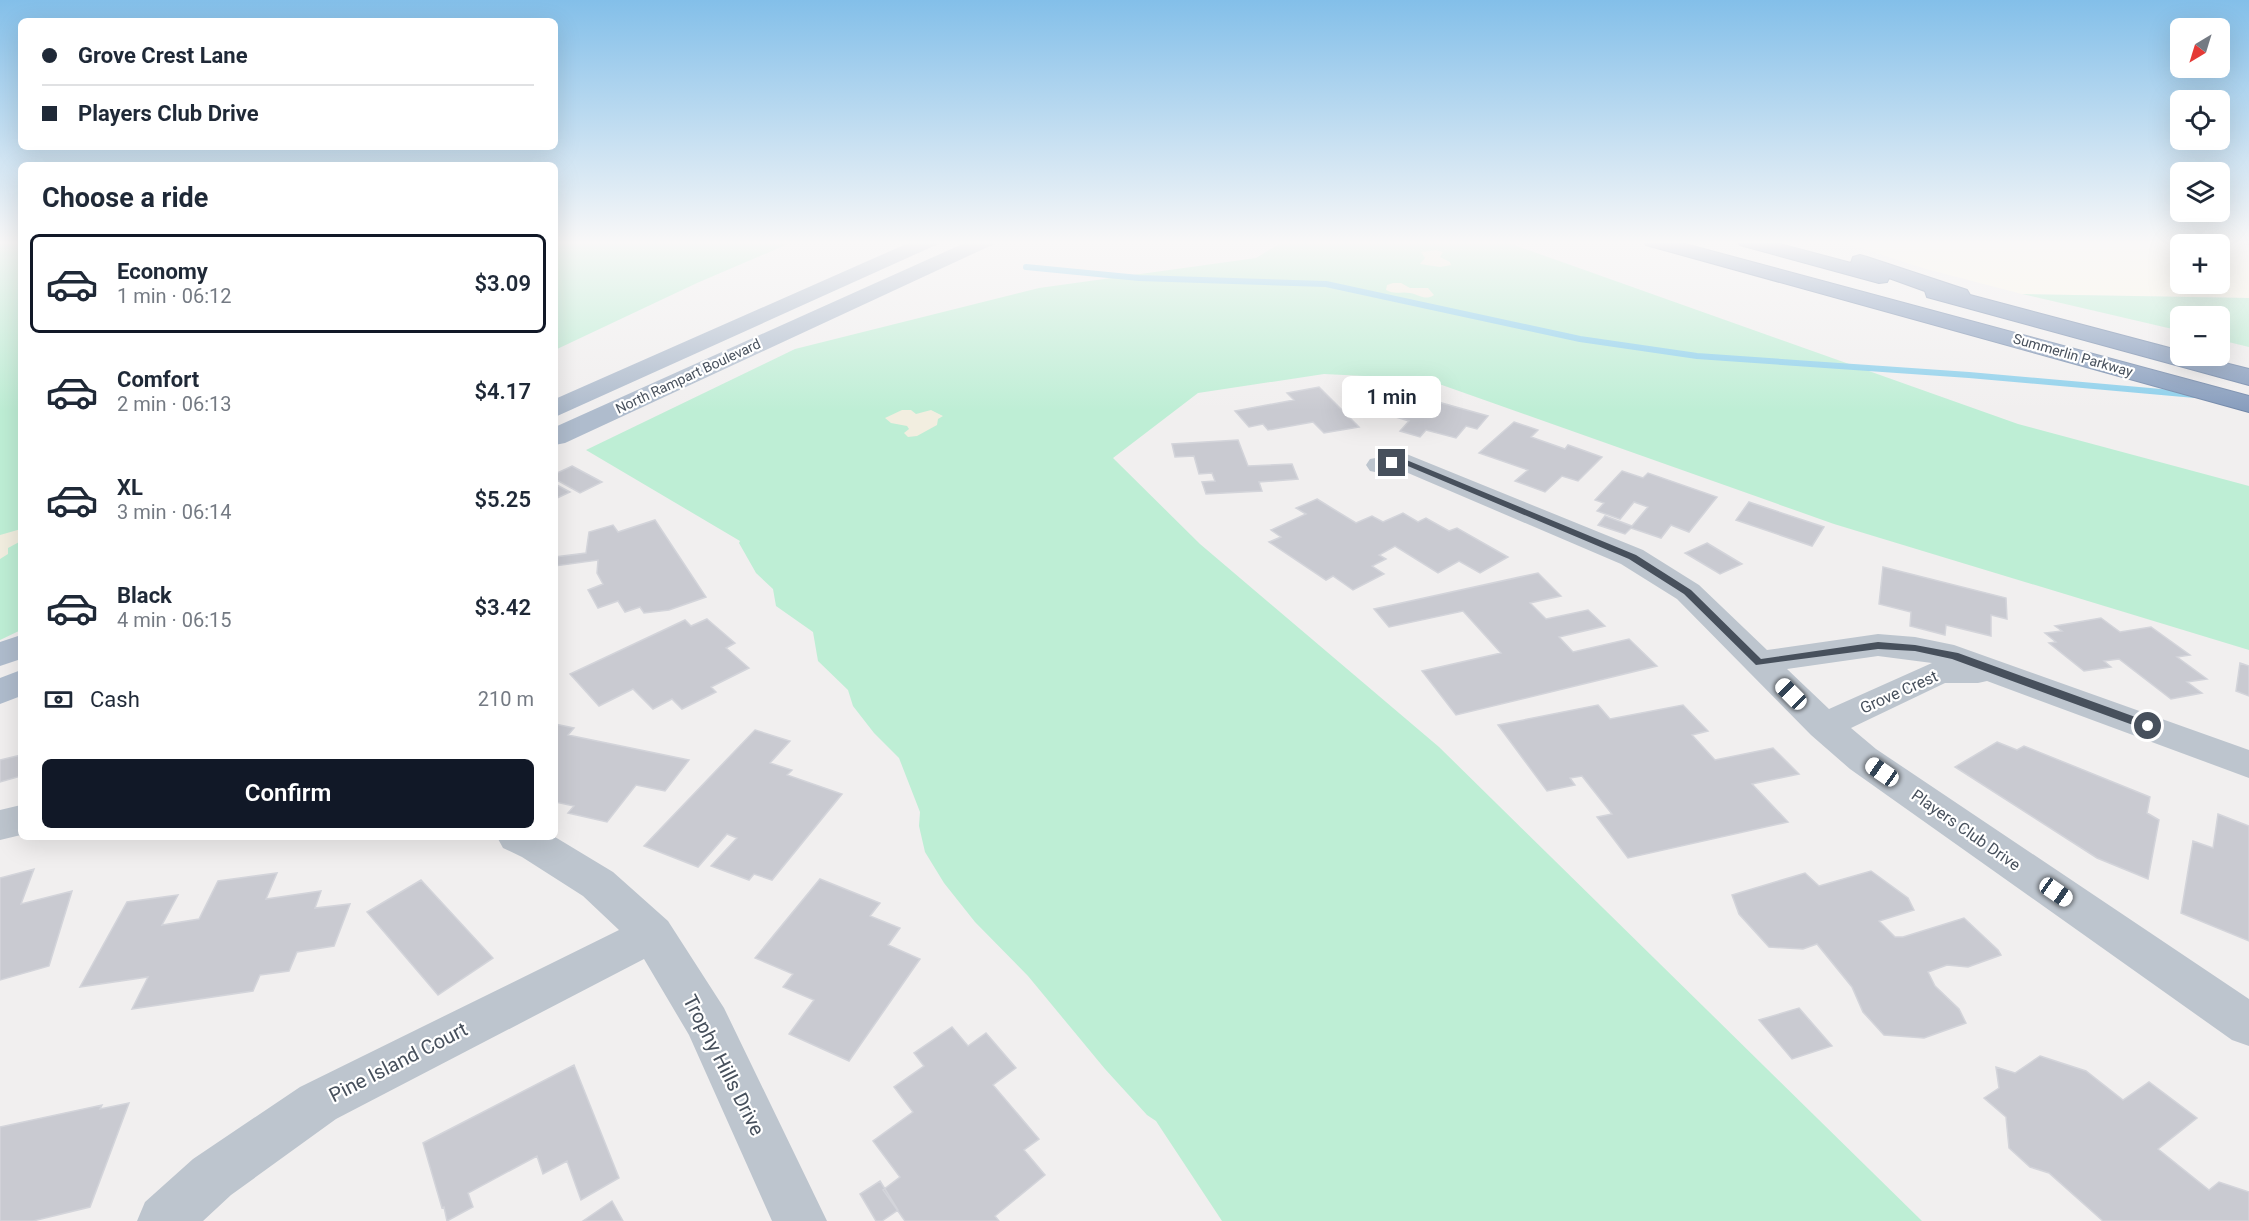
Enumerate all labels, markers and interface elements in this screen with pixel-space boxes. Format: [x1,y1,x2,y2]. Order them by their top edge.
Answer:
north arrow [2170,18,2230,78]
map controls [2170,18,2230,366]
text: Grove Crest Lane [78,43,248,68]
button: locate [2170,90,2230,150]
text: Players Club Drive [78,101,259,126]
button: layers [2170,162,2230,222]
text: Choose a ride [42,182,208,214]
button: + [2170,234,2230,294]
icon: car [45,257,99,311]
text: Economy [117,259,208,284]
text: $3.09 [474,271,531,296]
text: 1 min · 06:12 [117,284,232,308]
button: − [2170,306,2230,366]
street label: Summerlin Parkway [2011,330,2135,380]
street label: North Rampart Boulevard [613,335,763,417]
icon: car [45,365,99,419]
text: Comfort [117,367,199,392]
callout: 1 min [1342,376,1442,418]
text: $4.17 [474,379,531,404]
text: 1 min [1366,385,1417,409]
text: 2 min · 06:13 [117,392,232,416]
route end [1378,449,1405,476]
icon: car [45,473,99,527]
text: XL [117,475,143,500]
text: $5.25 [474,487,531,512]
text: 3 min · 06:14 [117,500,232,524]
icon: car [45,581,99,635]
text: Black [117,583,172,608]
text: $3.42 [474,595,531,620]
text: 4 min · 06:15 [117,608,232,632]
street label: Grove Crest [1857,666,1941,718]
car [1772,675,1810,713]
icon: cash [42,683,75,716]
text: Cash [90,687,140,712]
text: 210 m [478,687,534,711]
route start [2134,712,2161,739]
car [1862,754,1902,790]
button: Confirm [42,759,534,828]
street label: Players Club Drive [1908,785,2024,875]
car [2036,874,2076,910]
street label: Trophy Hills Drive [678,991,770,1139]
street label: Pine Island Court [325,1017,471,1107]

